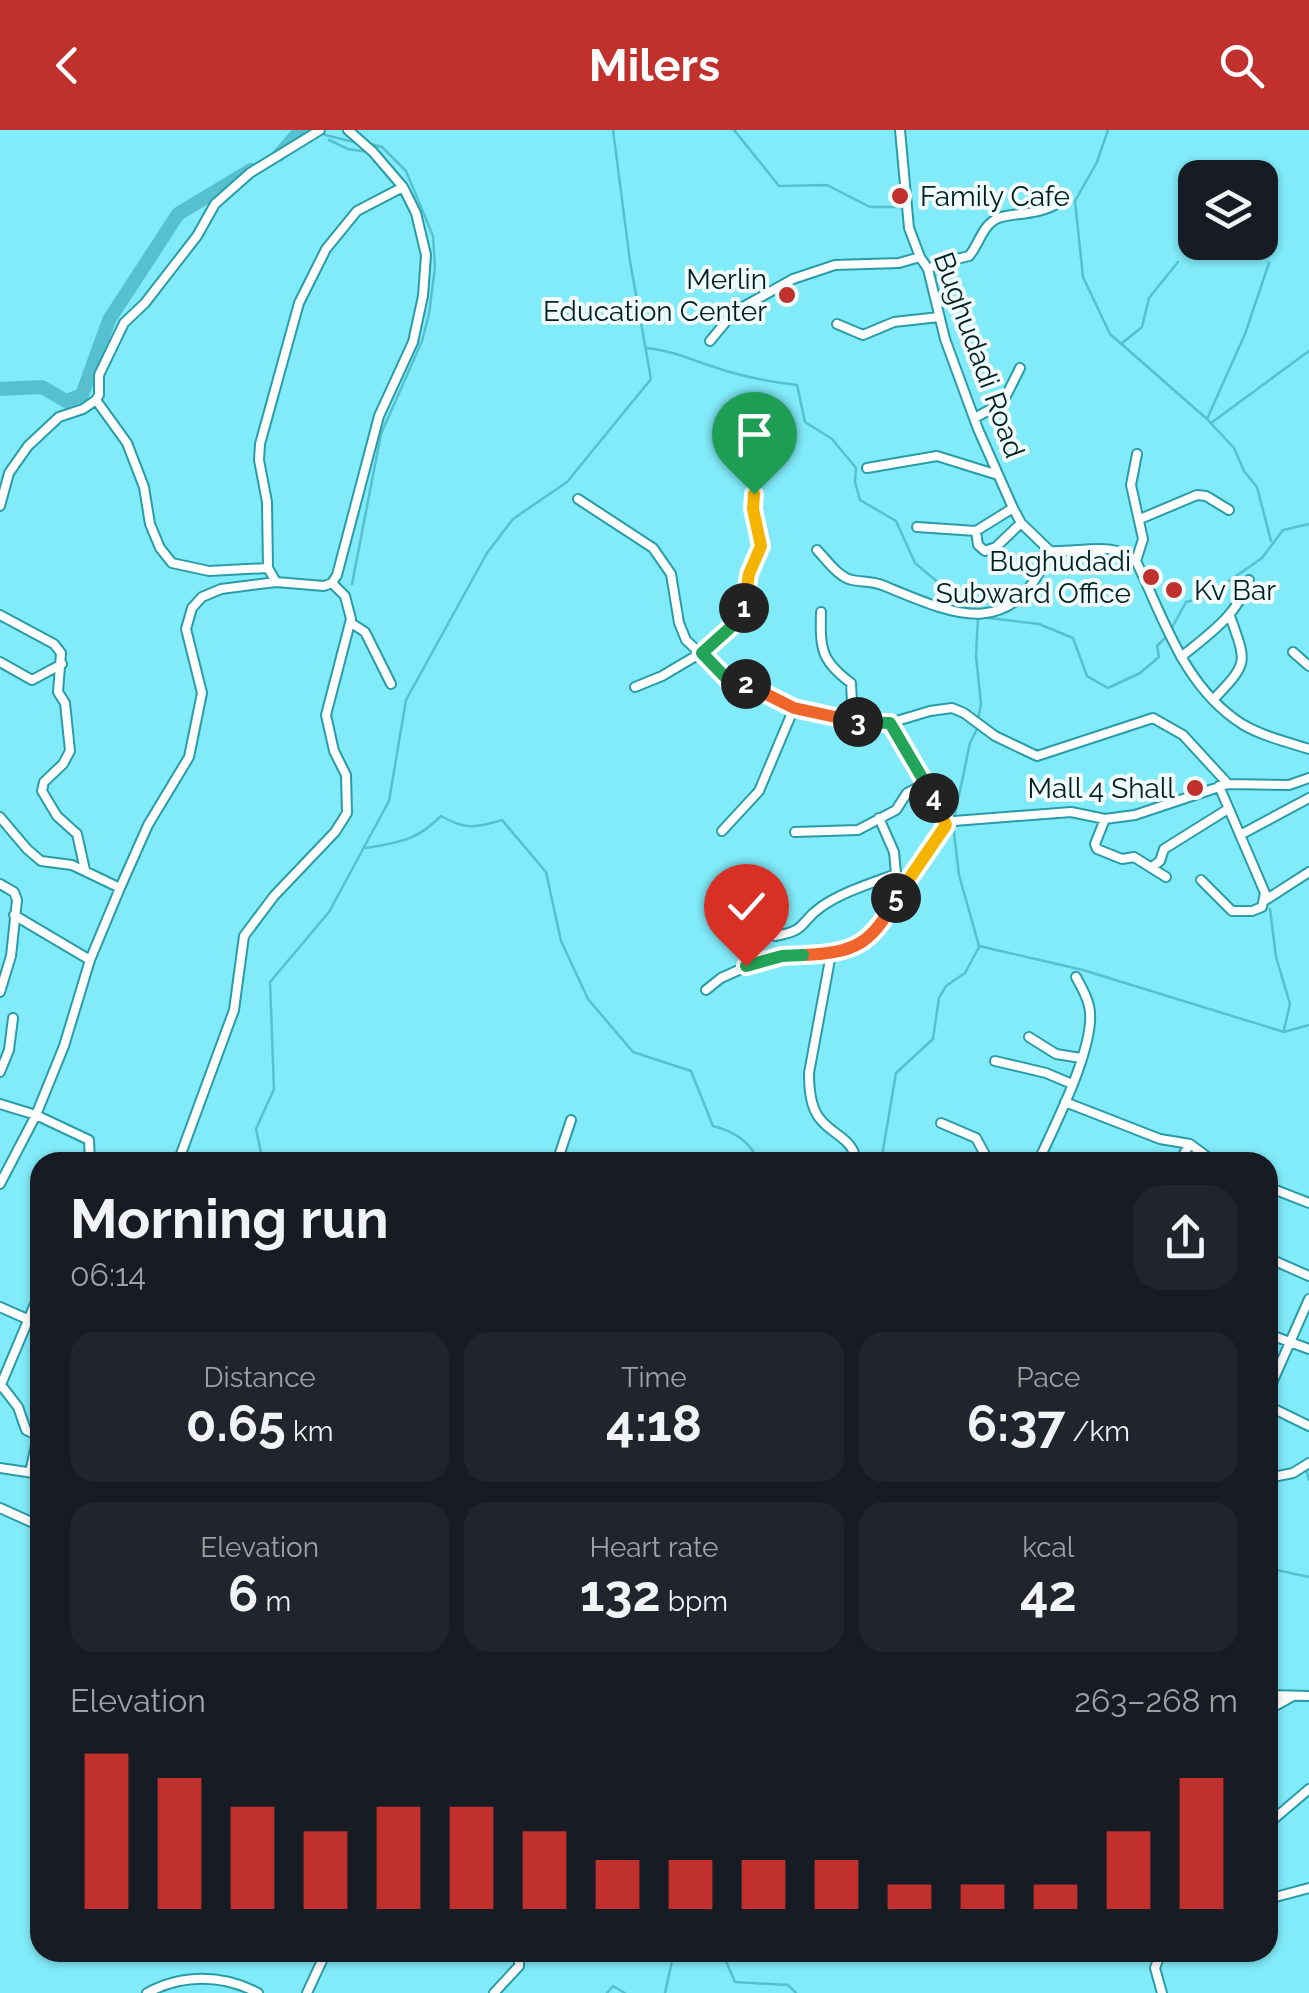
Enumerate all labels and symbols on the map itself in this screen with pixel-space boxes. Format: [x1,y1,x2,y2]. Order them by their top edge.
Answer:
place label: Family Cafe [920,180,1070,213]
marker: Family Cafe [889,185,911,207]
street label: Bughudadi Road [927,248,1031,462]
place label: Merlin Education Center [543,263,767,328]
marker: Merlin Education Center [776,284,798,306]
pin [712,392,797,495]
place label: Bughudadi Subward Office [936,545,1131,610]
marker: Bughudadi Subward Office [1140,566,1162,588]
place label: Kv Bar [1194,574,1276,607]
marker: Kv Bar [1163,579,1185,601]
pin: 1 [719,583,769,633]
pin: 2 [721,659,771,709]
pin: 3 [833,697,883,747]
place label: Mall 4 Shall [1028,772,1175,805]
pin: 4 [909,773,959,823]
marker: Mall 4 Shall [1184,777,1206,799]
pin [704,864,789,967]
pin: 5 [871,873,921,923]

